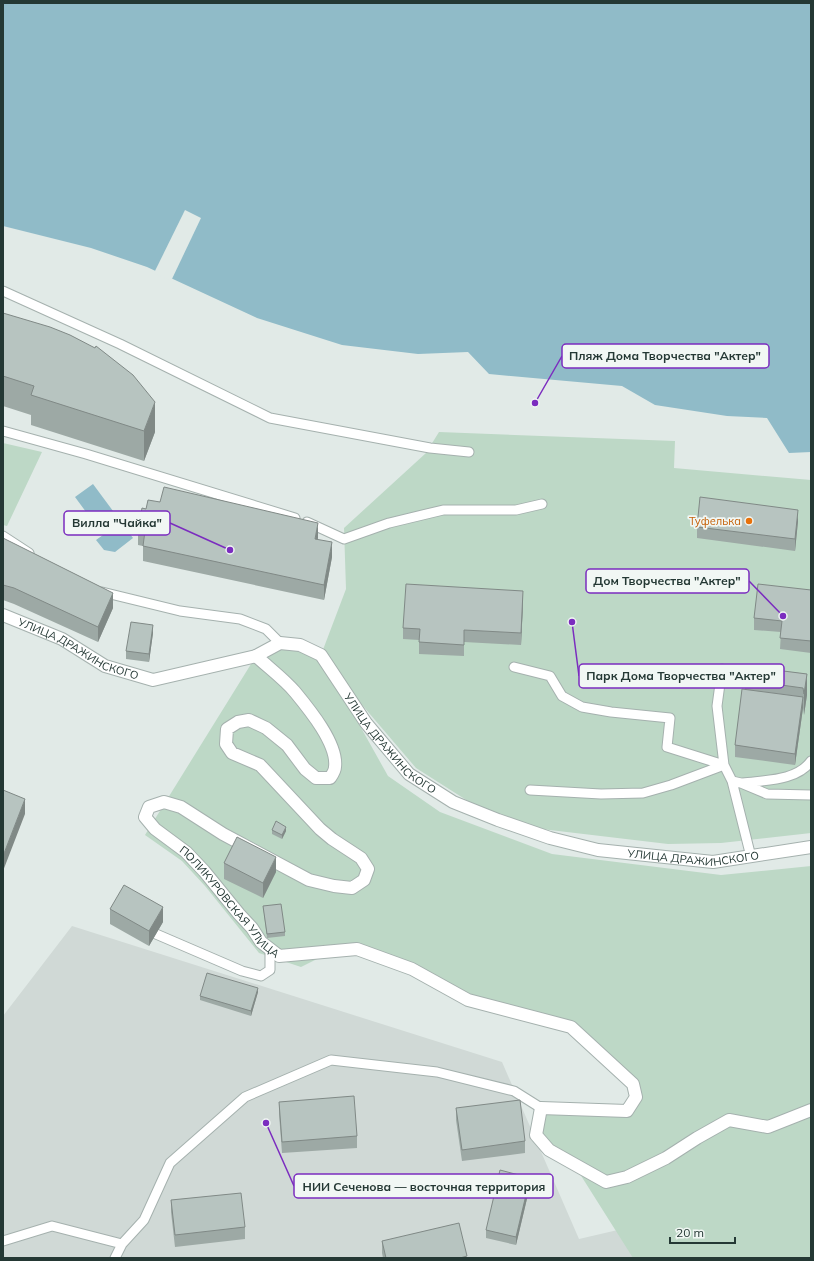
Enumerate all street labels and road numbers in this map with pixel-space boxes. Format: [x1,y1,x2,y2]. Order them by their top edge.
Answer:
street label: УЛИЦА ДРАЖИНСКОГО [15,614,140,682]
street label: УЛИЦА ДРАЖИНСКОГО [341,689,439,797]
street label: ПОЛИКУРОВСКАЯ УЛИЦА [177,843,282,961]
street label: УЛИЦА ДРАЖИНСКОГО [626,846,760,869]

